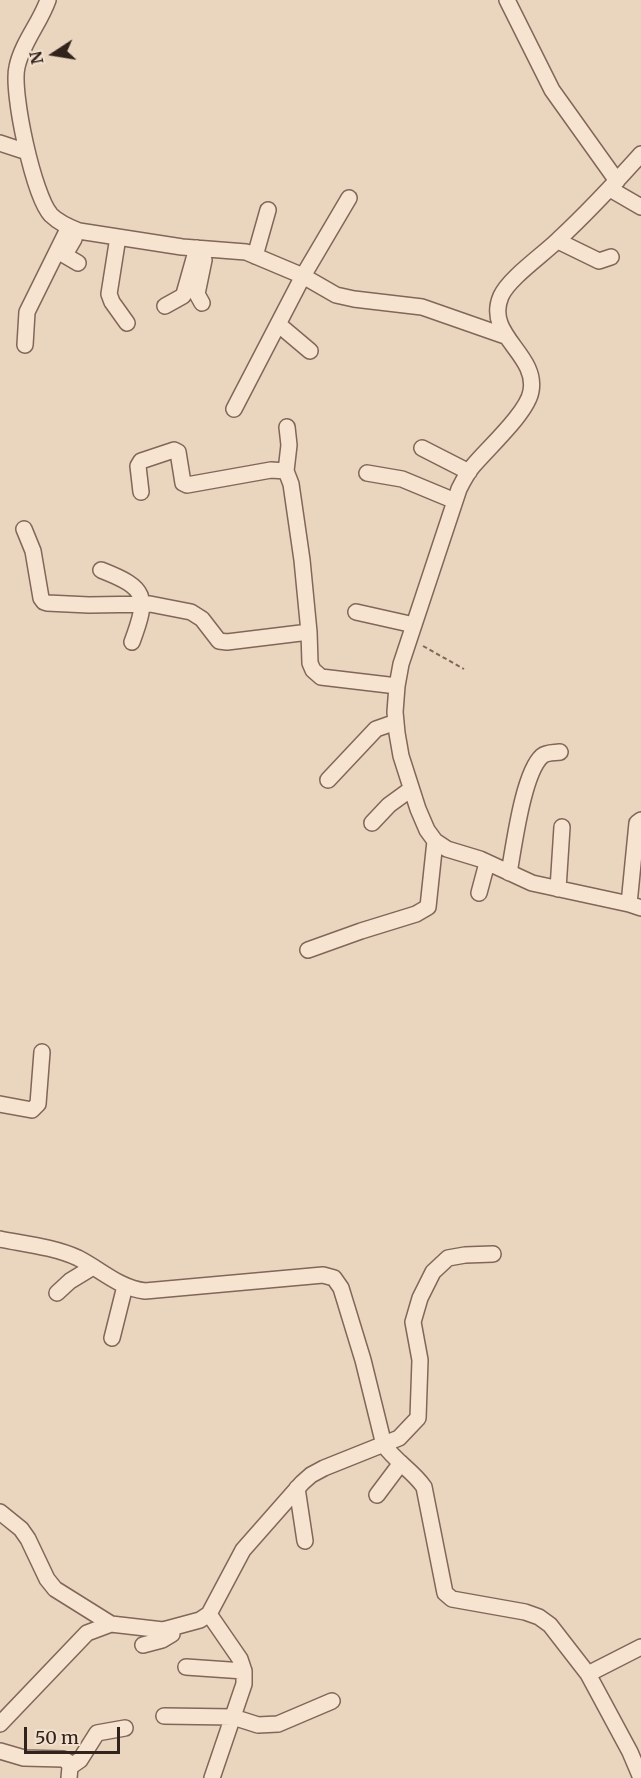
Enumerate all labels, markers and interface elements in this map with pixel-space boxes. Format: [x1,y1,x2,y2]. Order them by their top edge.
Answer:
north arrow [24,24,84,84]
text: N [25,49,47,66]
scale bar [27,1715,123,1753]
text: 50 m [35,1726,79,1749]

